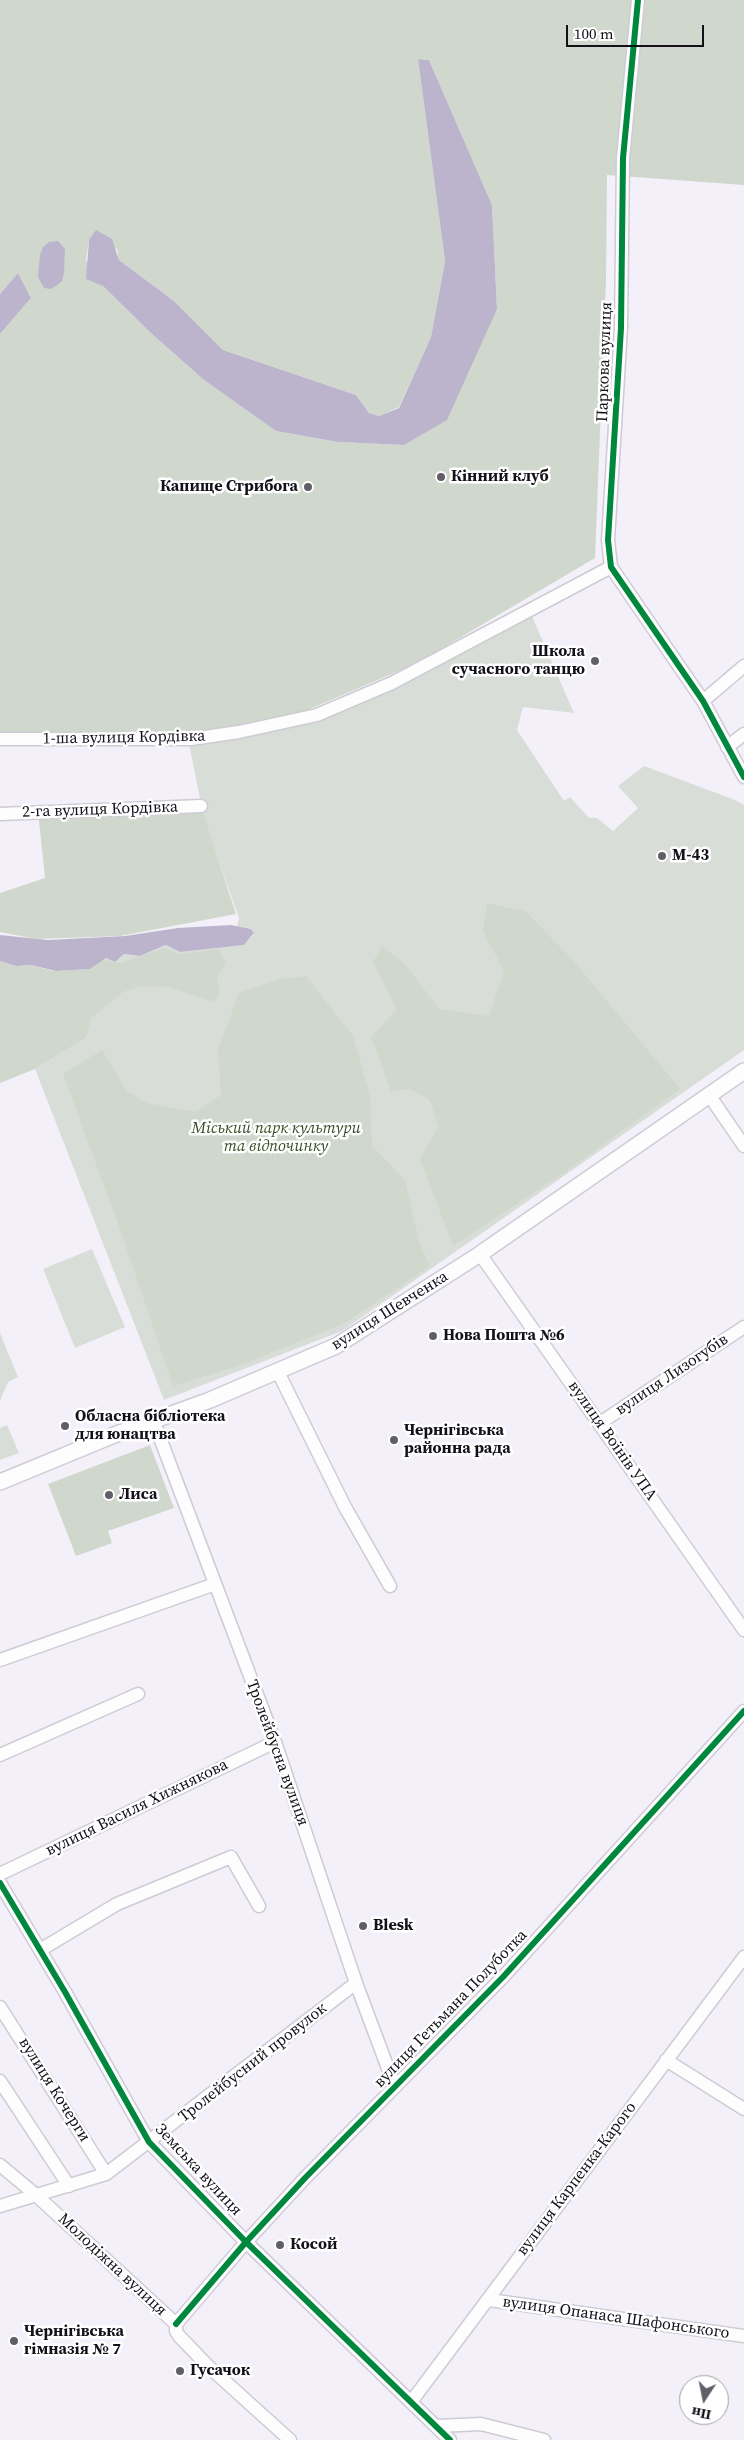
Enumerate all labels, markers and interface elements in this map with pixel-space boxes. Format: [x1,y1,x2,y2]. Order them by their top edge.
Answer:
scale bar [569,15,706,47]
text: 100 m [574,23,614,44]
street label: Паркова вулиця [593,302,617,422]
place label: Кінний клуб [451,467,549,487]
marker: Кінний клуб [435,471,447,483]
place label: Капище Стрибога [160,477,298,497]
marker: Капище Стрибога [302,481,314,493]
place label: Школа сучасного танцю [452,642,585,680]
marker: Школа сучасного танцю [589,655,601,667]
street label: 1-ша вулиця Кордівка [43,727,205,749]
street label: 2-га вулиця Кордівка [22,798,178,822]
place label: М-43 [672,846,709,866]
marker: М-43 [656,850,668,862]
park label: Міський парк культури та відпочинку [191,1119,361,1157]
street label: вулиця Шевченка [328,1267,452,1355]
place label: Нова Пошта №6 [443,1326,565,1346]
marker: Нова Пошта №6 [427,1330,439,1342]
street label: вулиця Лизогубів [612,1330,732,1420]
street label: вулиця Воїнів УПА [564,1377,660,1505]
place label: Обласна бібліотека для юнацтва [75,1407,226,1445]
marker: Обласна бібліотека для юнацтва [59,1420,71,1432]
place label: Чернігівська районна рада [404,1421,511,1459]
marker: Чернігівська районна рада [388,1434,400,1446]
place label: Лиса [119,1485,157,1505]
marker: Лиса [103,1489,115,1501]
street label: Тролейбусна вулиця [242,1677,312,1829]
street label: вулиця Василя Хижнякова [43,1755,231,1861]
place label: Blesk [373,1916,413,1936]
marker: Blesk [357,1920,369,1932]
street label: вулиця Гетьмана Полуботка [370,1926,532,2092]
street label: Тролейбусний провулок [175,1999,331,2127]
street label: вулиця Кочерги [14,2034,94,2146]
street label: вулиця Карпенка-Карого [513,2099,641,2259]
street label: Земська вулиця [150,2120,246,2220]
street label: Молодіжна вулиця [54,2210,170,2320]
place label: Косой [290,2235,337,2255]
marker: Косой [274,2239,286,2251]
street label: вулиця Опанаса Шафонського [501,2293,731,2343]
place label: Чернігівська гімназія № 7 [24,2322,124,2360]
marker: Чернігівська гімназія № 7 [8,2335,20,2347]
place label: Гусачок [190,2361,250,2381]
marker: Гусачок [174,2365,186,2377]
north arrow [679,2375,729,2425]
text: Пн [690,2402,713,2425]

